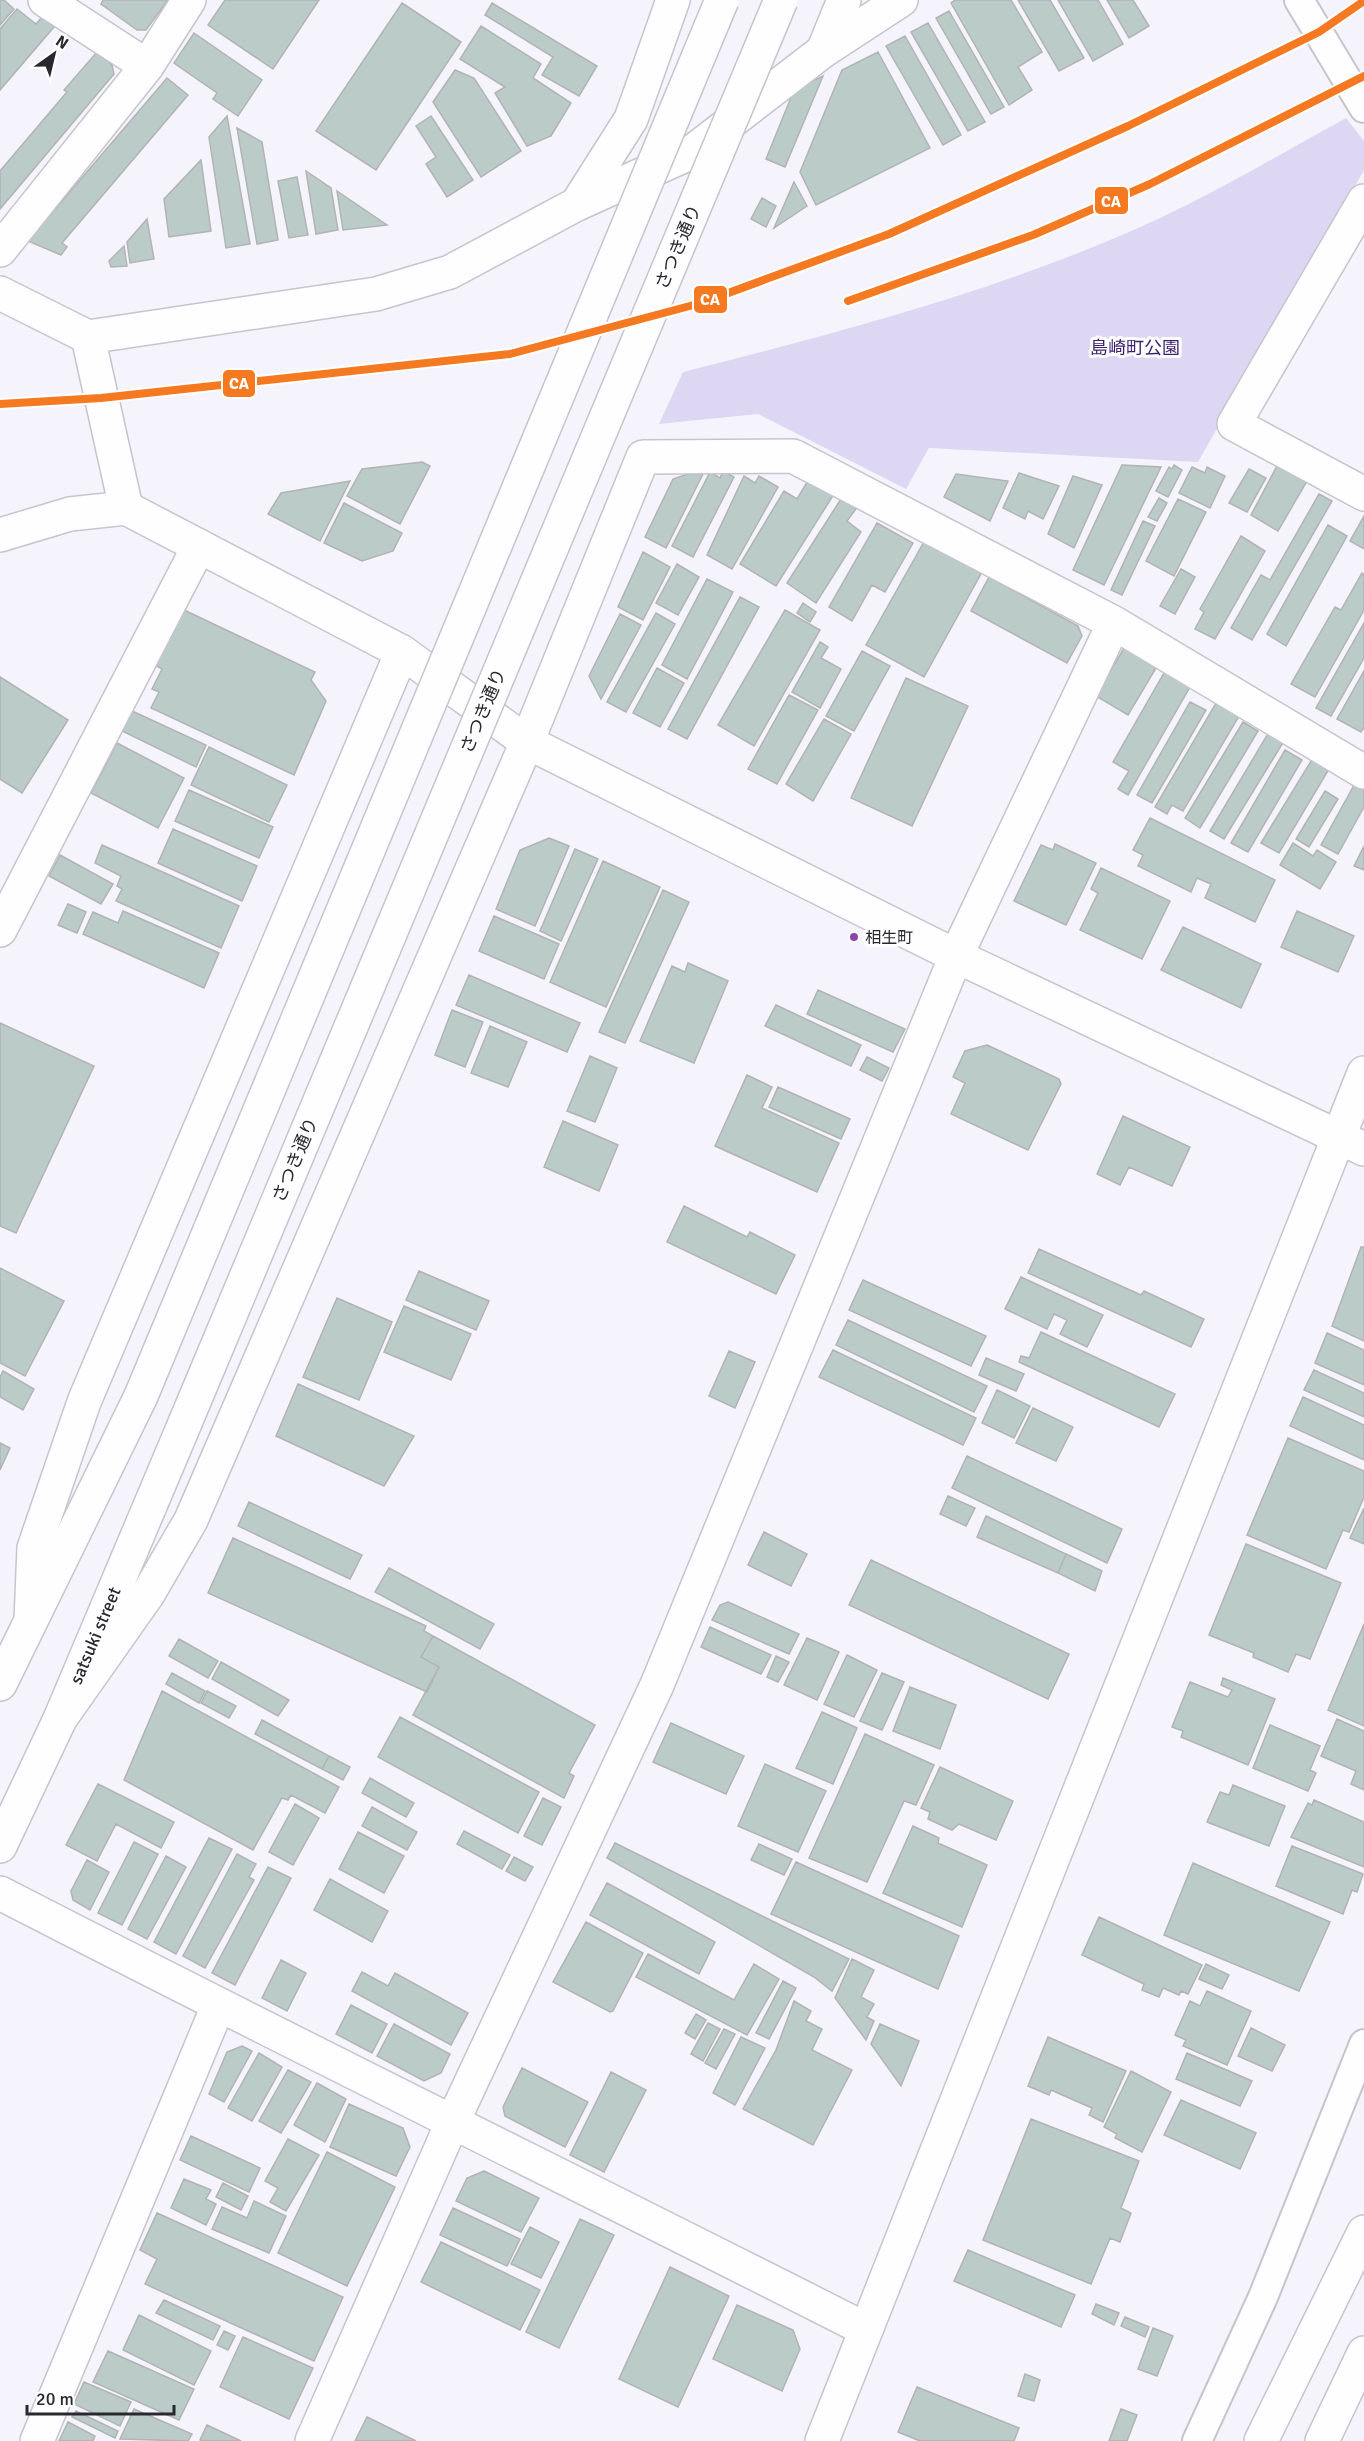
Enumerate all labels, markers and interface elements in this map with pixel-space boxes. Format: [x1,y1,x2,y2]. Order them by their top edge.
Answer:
north arrow [24,24,84,84]
text: N [52,31,72,54]
line badge: CA [1094,186,1129,215]
text: CA [1101,192,1122,212]
street label: さつき通り [650,201,706,293]
line badge: CA [693,285,728,314]
text: CA [700,290,721,310]
park label: 島崎町公園 [1090,337,1180,359]
line badge: CA [222,369,256,398]
text: CA [229,374,250,394]
street label: さつき通り [455,665,511,757]
place label: 相生町 [865,928,913,948]
marker: 相生町 [848,931,860,943]
street label: さつき通り [267,1114,323,1206]
street label: satsuki street [65,1584,125,1688]
scale bar [27,2378,174,2416]
text: 20 m [36,2388,74,2410]

